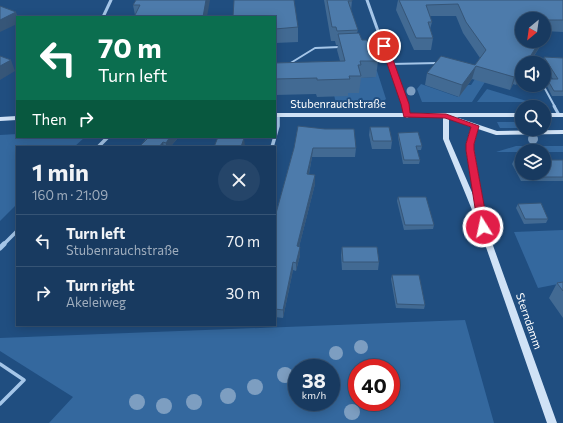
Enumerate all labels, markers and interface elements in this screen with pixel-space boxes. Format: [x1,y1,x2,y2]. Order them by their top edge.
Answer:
north arrow [515,12,551,48]
map controls [515,12,551,180]
pin [367,29,401,63]
text: 70 m [98,30,162,64]
icon: left [32,32,84,84]
icon: arrive [373,35,395,57]
button: sound [515,56,551,92]
text: Turn left [98,64,167,86]
street label: Stubenrauchstraße [290,97,386,110]
button: search [515,100,551,136]
icon: right [75,108,97,130]
text: Then [32,110,67,128]
button: layers [515,144,551,180]
text: 1 min [32,157,89,186]
button: close [218,159,260,201]
text: 160 m · 21:09 [32,187,108,203]
position arrow [462,206,504,248]
text: Turn left [66,224,125,242]
icon: left [32,230,54,252]
text: 70 m [226,232,260,250]
text: Stubenrauchstraße [66,242,179,258]
text: Turn right [66,276,135,294]
icon: right [32,282,54,304]
text: 30 m [226,284,260,302]
street label: Sterndamm [514,291,545,351]
text: Akeleiweg [66,294,126,310]
speed limit sign: 40 [348,359,400,411]
text: 38 [302,368,326,392]
text: km/h [302,389,326,401]

